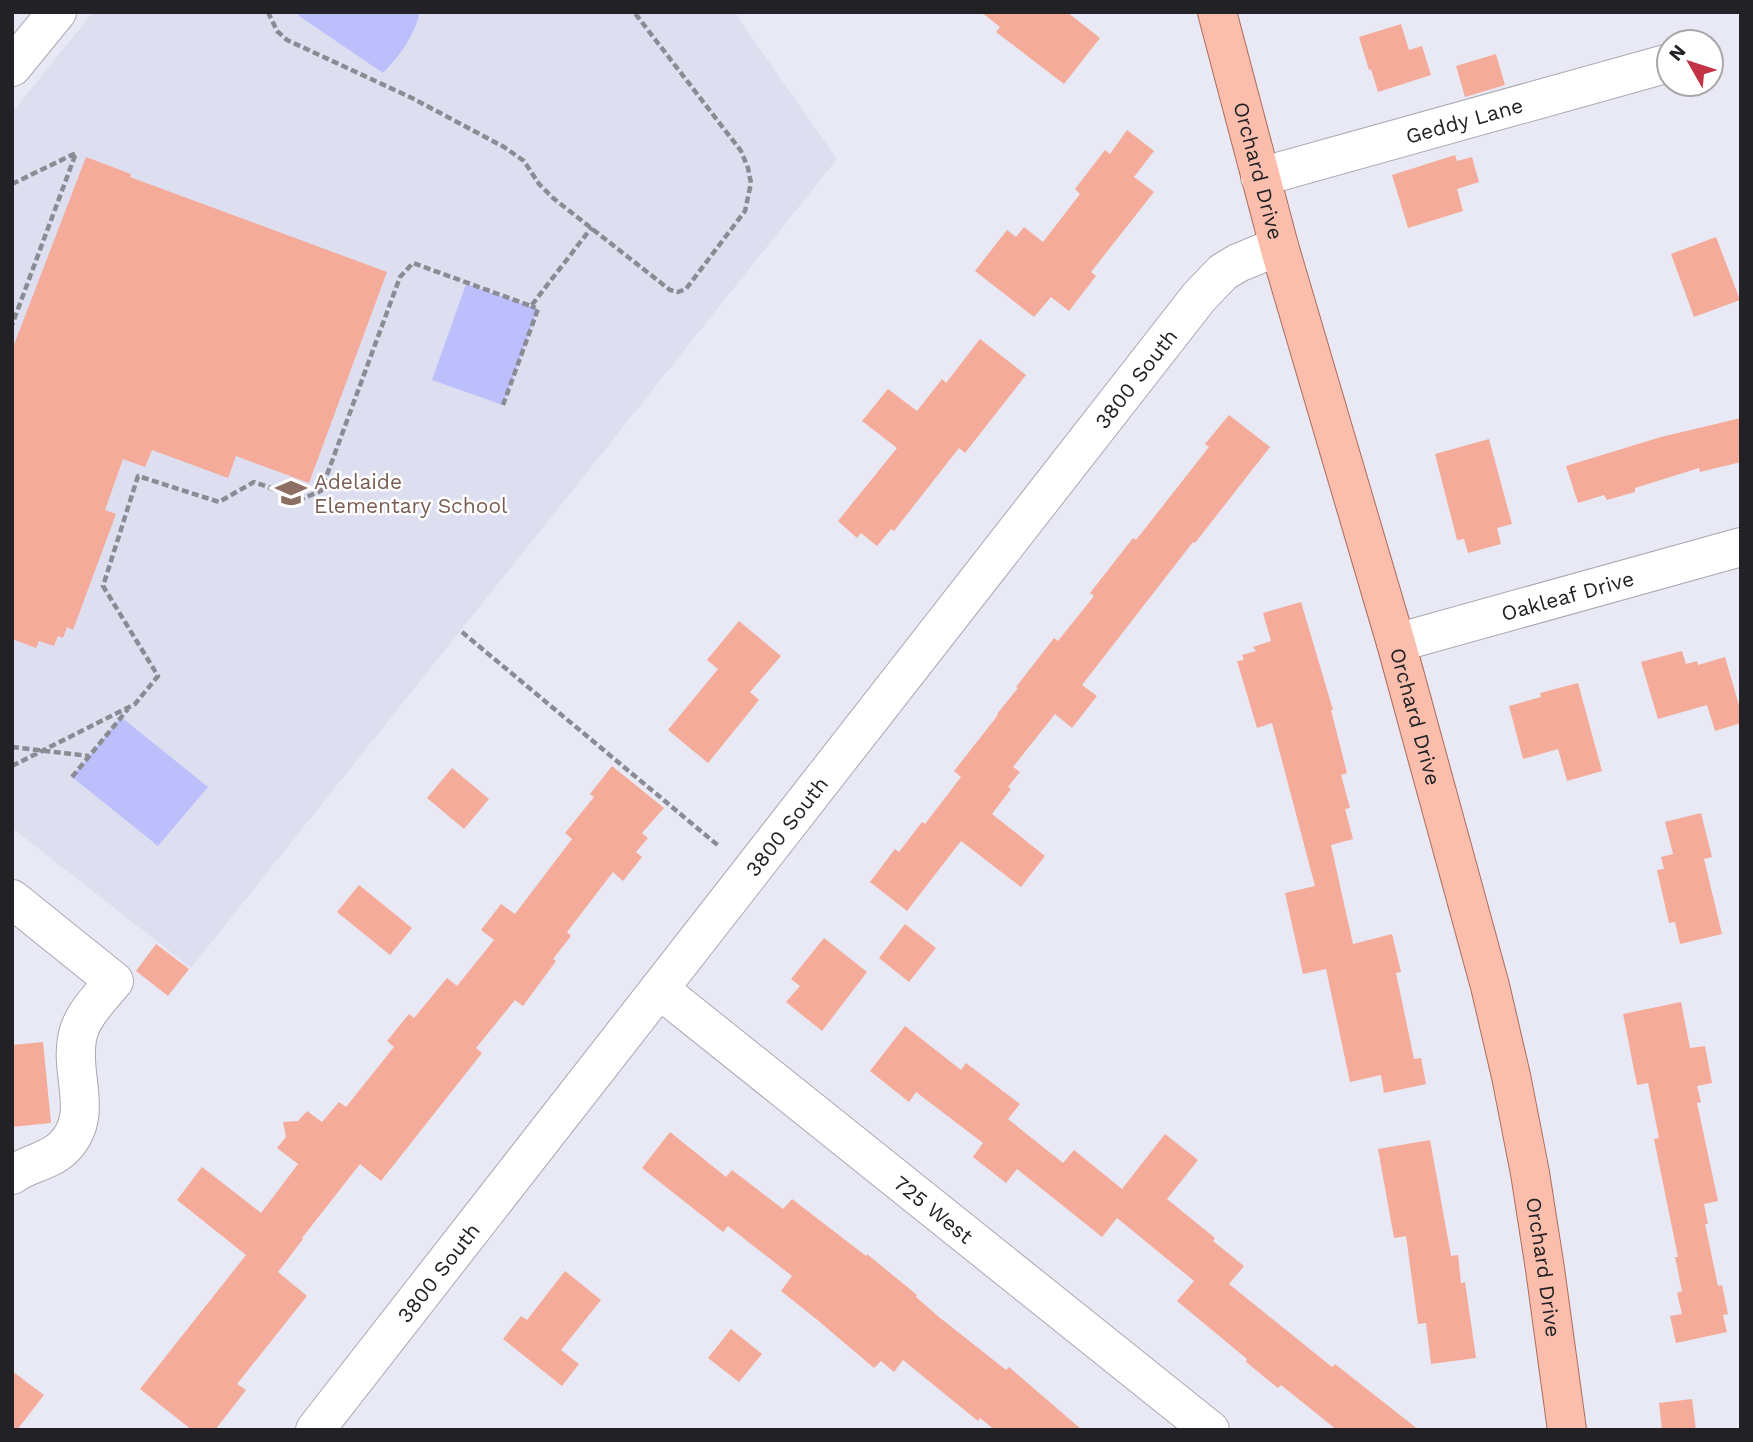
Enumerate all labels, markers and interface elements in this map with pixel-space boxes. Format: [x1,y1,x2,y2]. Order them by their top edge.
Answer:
north arrow [1655,28,1725,98]
text: N [1664,40,1691,65]
street label: Geddy Lane [1403,92,1526,148]
street label: Orchard Drive [1229,99,1289,242]
street label: 3800 South [1089,324,1182,433]
place label: Adelaide Elementary School [314,469,508,518]
school or university icon: Adelaide Elementary School [274,476,308,510]
street label: Oakleaf Drive [1498,565,1637,626]
street label: Orchard Drive [1385,645,1447,788]
street label: 3800 South [740,771,833,881]
street label: 725 West [889,1170,979,1248]
street label: Orchard Drive [1521,1195,1567,1339]
street label: 3800 South [391,1218,485,1327]

